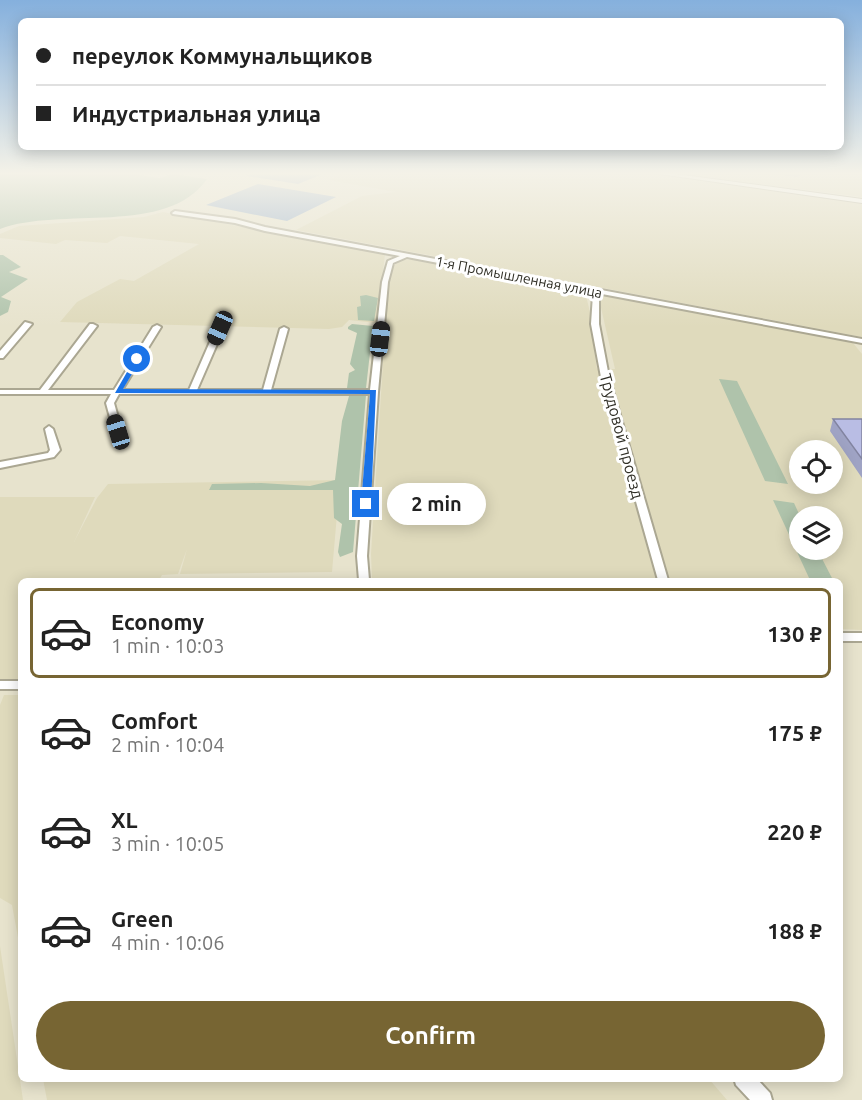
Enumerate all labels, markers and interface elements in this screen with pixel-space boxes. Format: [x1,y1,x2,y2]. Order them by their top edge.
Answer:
text: переулок Коммунальщиков [72,43,373,68]
text: Индустриальная улица [72,101,321,126]
street label: 1-я Промышленная улица [434,253,604,301]
car [204,308,236,348]
car [369,320,391,358]
route start [123,345,150,372]
street label: Трудовой проезд [597,371,647,501]
car [104,412,132,452]
map controls [789,440,843,560]
button: locate [789,440,843,494]
callout: 2 min [387,483,486,525]
route end [352,490,379,517]
text: 2 min [411,492,462,515]
button: layers [789,506,843,560]
icon: car [39,606,93,660]
text: Economy [111,609,204,634]
text: 130 ₽ [767,621,822,646]
text: 1 min · 10:03 [111,634,225,657]
icon: car [39,705,93,759]
text: Comfort [111,708,198,733]
text: 175 ₽ [767,720,822,745]
text: 2 min · 10:04 [111,733,225,756]
icon: car [39,804,93,858]
text: XL [111,807,138,832]
text: 220 ₽ [767,819,822,844]
text: 3 min · 10:05 [111,832,225,855]
icon: car [39,903,93,957]
text: Green [111,906,173,931]
text: 188 ₽ [767,918,822,943]
text: 4 min · 10:06 [111,931,225,954]
button: Confirm [36,1001,825,1070]

